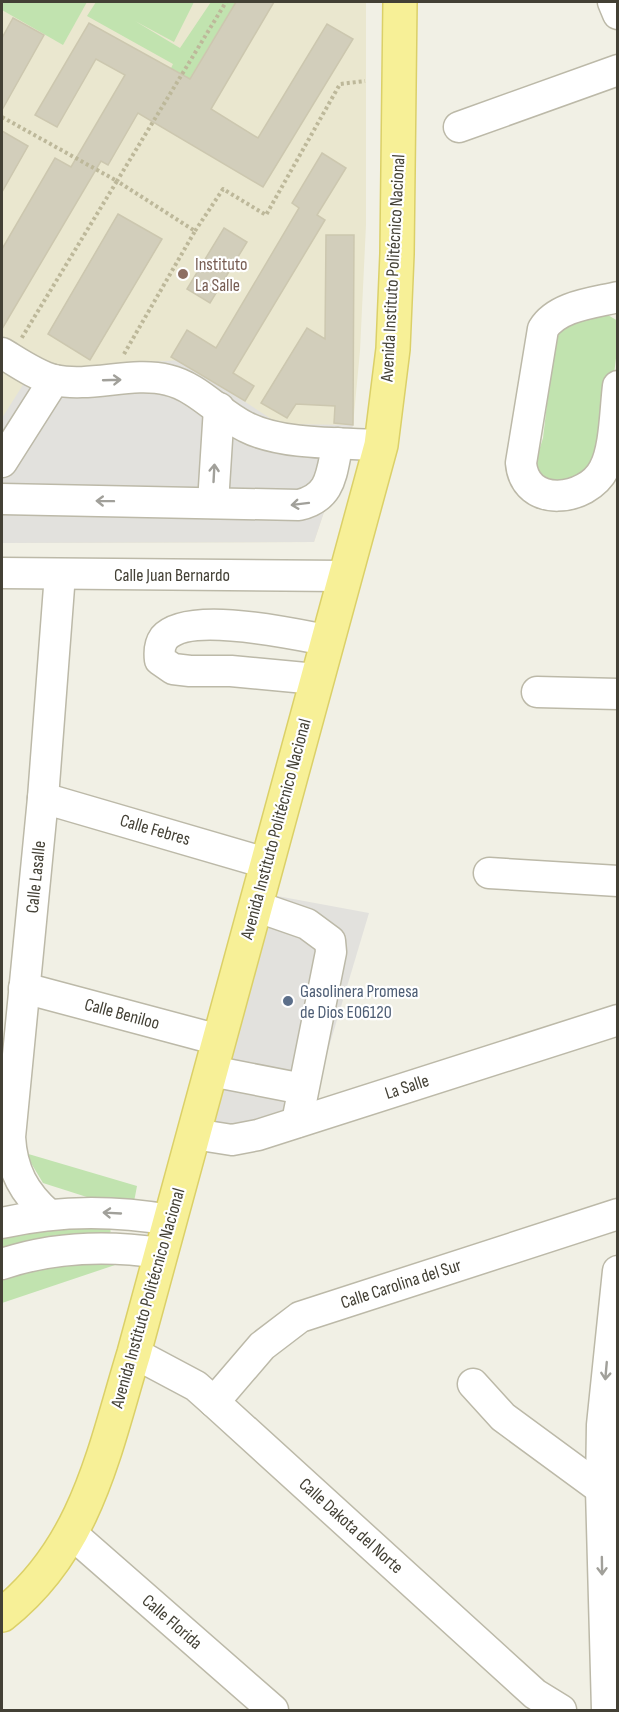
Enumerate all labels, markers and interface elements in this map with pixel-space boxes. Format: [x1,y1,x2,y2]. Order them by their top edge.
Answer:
street label: Avenida Instituto Politécnico Nacional [377,154,409,383]
place label: Instituto La Salle [195,254,247,296]
marker: Instituto La Salle [176,267,190,281]
one-way arrow [102,375,121,386]
one-way arrow [209,463,220,483]
one-way arrow [96,495,116,507]
one-way arrow [291,498,311,509]
street label: Calle Juan Bernardo [114,565,230,586]
street label: Avenida Instituto Politécnico Nacional [236,716,316,943]
street label: Calle Febres [118,810,192,850]
street label: Calle Lasalle [22,840,50,914]
place label: Gasolinera Promesa de Dios E06120 [300,981,419,1023]
street label: Calle Beniloo [82,994,162,1034]
marker: Gasolinera Promesa de Dios E06120 [281,994,295,1008]
street label: La Salle [382,1070,432,1104]
street label: Avenida Instituto Politécnico Nacional [106,1186,189,1411]
one-way arrow [103,1207,123,1218]
street label: Calle Carolina del Sur [338,1255,464,1313]
one-way arrow [600,1360,611,1380]
street label: Calle Dakota del Norte [295,1474,407,1578]
one-way arrow [597,1555,608,1575]
street label: Calle Florida [138,1590,206,1654]

